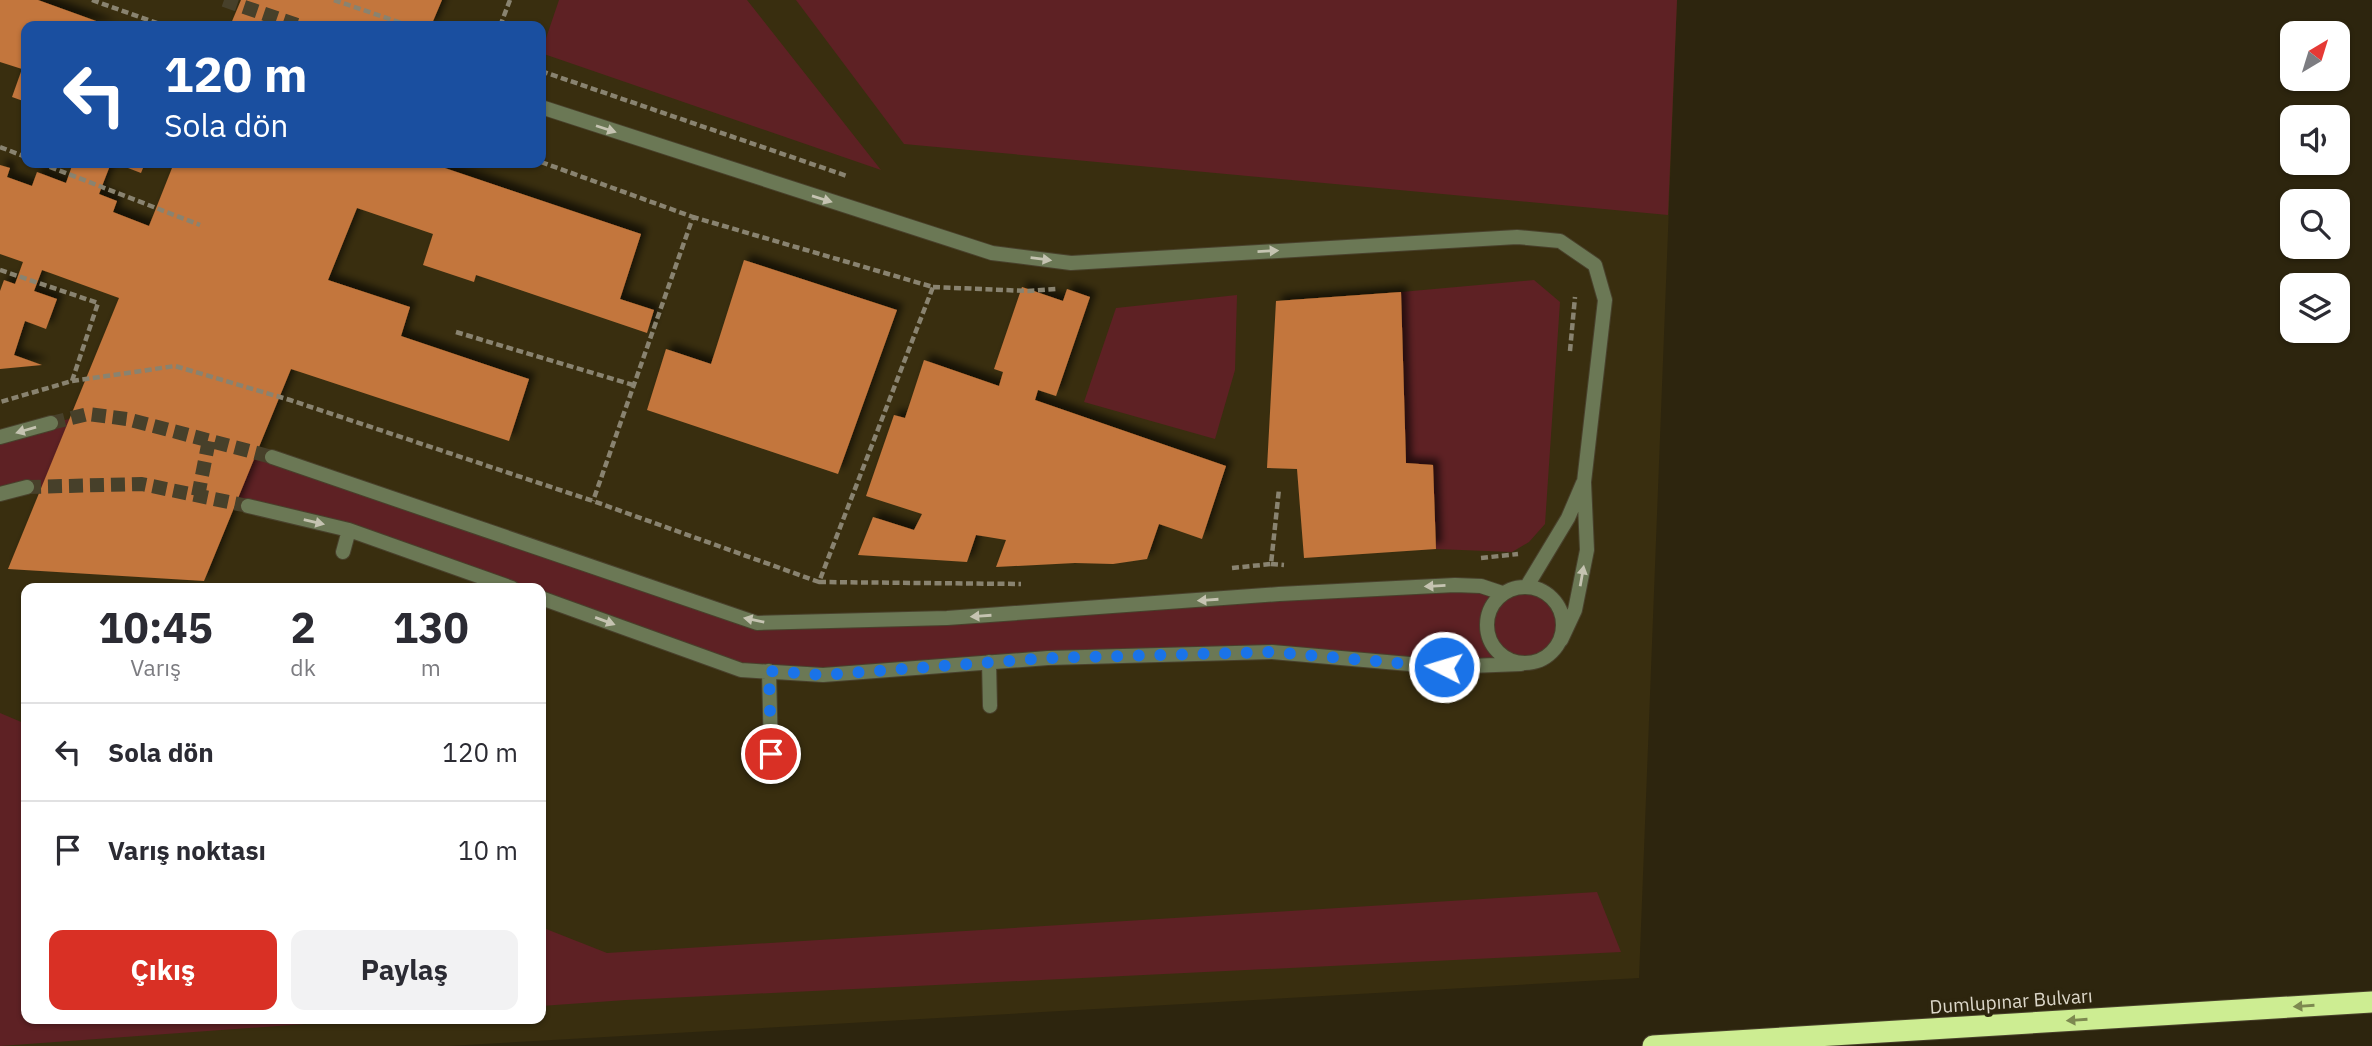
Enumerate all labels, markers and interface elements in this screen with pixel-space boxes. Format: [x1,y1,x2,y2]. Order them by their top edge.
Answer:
north arrow [2280,21,2350,91]
map controls [2280,21,2350,343]
text: 120 m [164,42,308,105]
icon: left [49,49,140,140]
text: Sola dön [164,104,289,146]
button: sound [2280,105,2350,175]
one-way arrow [595,124,616,134]
button: search [2280,189,2350,259]
one-way arrow [812,194,833,205]
one-way arrow [1257,246,1279,257]
one-way arrow [1030,253,1052,264]
button: layers [2280,273,2350,343]
one-way arrow [15,426,36,436]
one-way arrow [303,517,325,528]
one-way arrow [1577,565,1588,587]
one-way arrow [1424,580,1446,591]
one-way arrow [1196,594,1218,605]
text: 10:45 [98,600,213,655]
text: 2 [290,600,316,655]
text: 130 [393,600,469,655]
one-way arrow [970,611,992,622]
one-way arrow [743,614,765,625]
one-way arrow [595,616,616,627]
position arrow [1407,630,1481,704]
text: Varış [130,652,181,682]
text: dk [290,652,316,682]
text: m [421,652,441,682]
pin [741,724,801,784]
icon: left [49,733,87,771]
text: Sola dön [108,735,214,769]
text: 120 m [442,735,518,769]
icon: arrive [752,735,790,773]
icon: arrive [49,831,87,869]
text: Varış noktası [108,833,266,867]
text: 10 m [458,833,518,867]
button: Çıkış [49,930,277,1010]
button: Paylaş [291,930,518,1010]
street label: Dumlupınar Bulvarı [1929,983,2093,1019]
one-way arrow [2293,1001,2315,1012]
one-way arrow [2066,1015,2088,1026]

